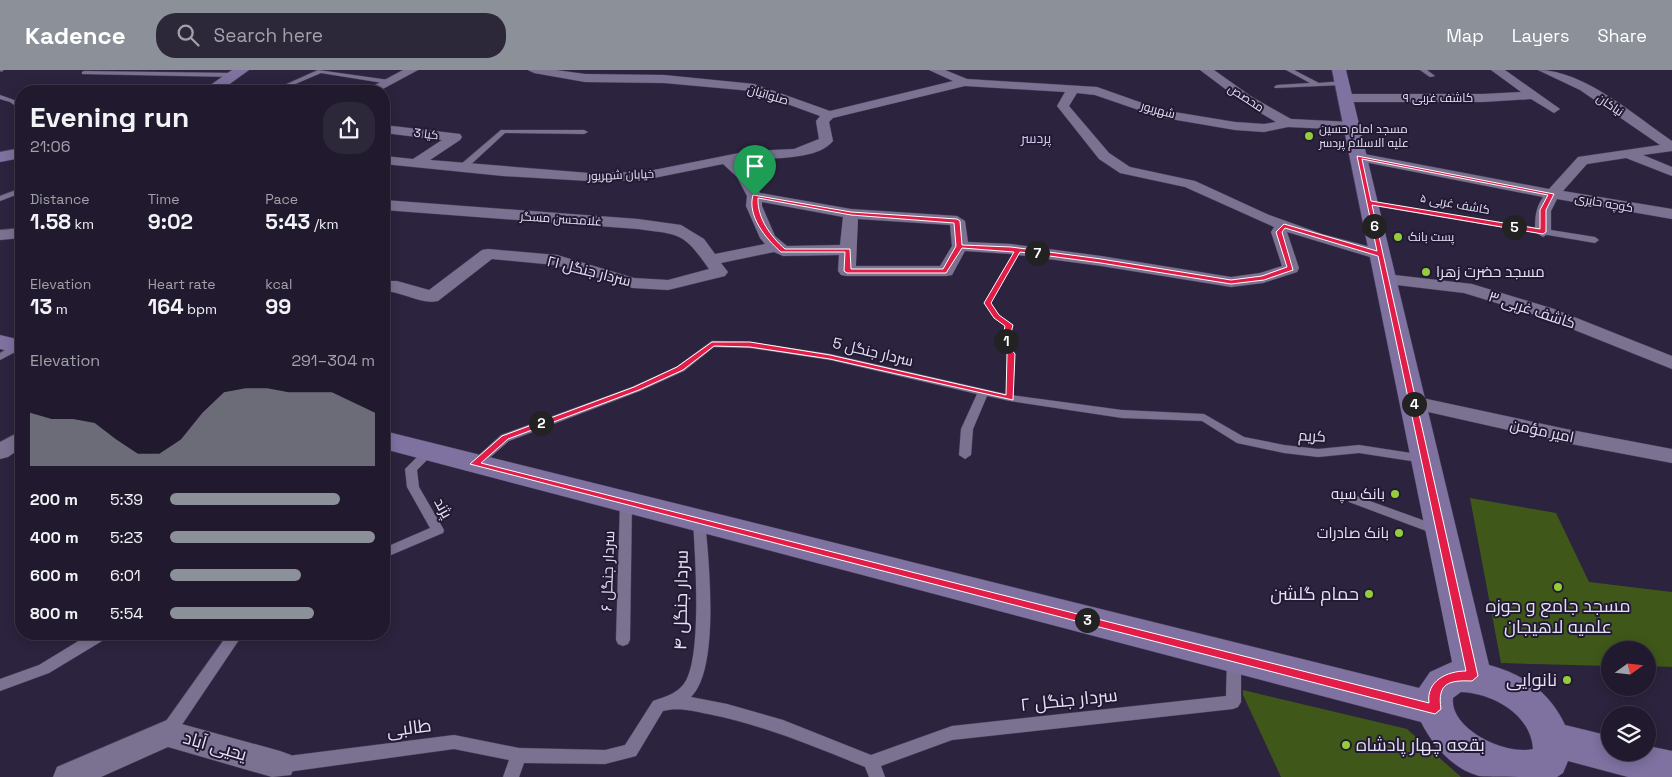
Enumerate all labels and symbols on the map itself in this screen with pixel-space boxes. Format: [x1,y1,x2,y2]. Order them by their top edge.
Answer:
street label: محصص [1225,80,1267,116]
street label: صلواتیان [746,81,790,109]
street label: کاشف غربی ۹ [1403,90,1473,106]
street label: نیاکان [1593,90,1627,120]
street label: شهریور [1138,98,1177,122]
place label: مسجد امام حسین علیه الاسلام پردسر [1318,121,1409,152]
street label: کیا 3 [413,125,439,143]
district label: پردسر [1020,129,1051,148]
marker: مسجد امام حسین علیه الاسلام پردسر [1303,130,1315,142]
pin [734,145,776,196]
street label: خیابان شهریور [587,166,654,184]
street label: کاشف غربی ۵ [1419,190,1491,218]
street label: کوچه حایری [1573,190,1634,217]
street label: غلامحسن مسگر [519,208,602,230]
pin: 6 [1362,214,1386,238]
pin: 5 [1502,214,1526,240]
place label: پست بانک [1408,229,1455,246]
marker: پست بانک [1392,231,1404,243]
pin: 7 [1024,240,1050,266]
street label: سردار جنگل ۲۱ [545,251,633,291]
place label: مسجد حضرت زهرا [1436,262,1545,281]
marker: مسجد حضرت زهرا [1420,266,1432,278]
street label: کاشف غربی ۳ [1486,287,1578,333]
pin: 1 [994,328,1018,354]
street label: سردار جنگل 5 [831,333,915,371]
pin: 4 [1402,392,1426,416]
pin: 2 [528,410,554,436]
street label: امیر مؤمن [1508,414,1576,448]
street label: کریم [1298,425,1326,447]
place label: بانک سپه [1331,484,1385,504]
marker: بانک سپه [1389,488,1401,500]
street label: پژند [429,494,457,522]
place label: بانک صادرات [1317,523,1389,542]
marker: بانک صادرات [1393,527,1405,539]
street label: سردار جنگل ۶ [597,530,619,612]
street label: سردار جنگل ۴ [668,550,693,650]
marker: مسجد جامع و حوزه علمیه لاهیجان [1552,581,1564,593]
place label: حمام گلشن [1270,582,1359,606]
marker: حمام گلشن [1363,588,1375,600]
place label: مسجد جامع و حوزه علمیه لاهیجان [1485,594,1631,638]
pin: 3 [1074,608,1100,632]
north arrow [1601,641,1656,696]
place label: نانوایی [1506,668,1557,691]
marker: نانوایی [1561,674,1573,686]
street label: سردار جنگل ۲ [1019,683,1119,716]
street label: طالبی [385,713,433,742]
street label: یحیی آباد [181,725,250,766]
place label: بقعه چهار پادشاه [1356,733,1485,757]
marker: بقعه چهار پادشاه [1340,739,1352,751]

